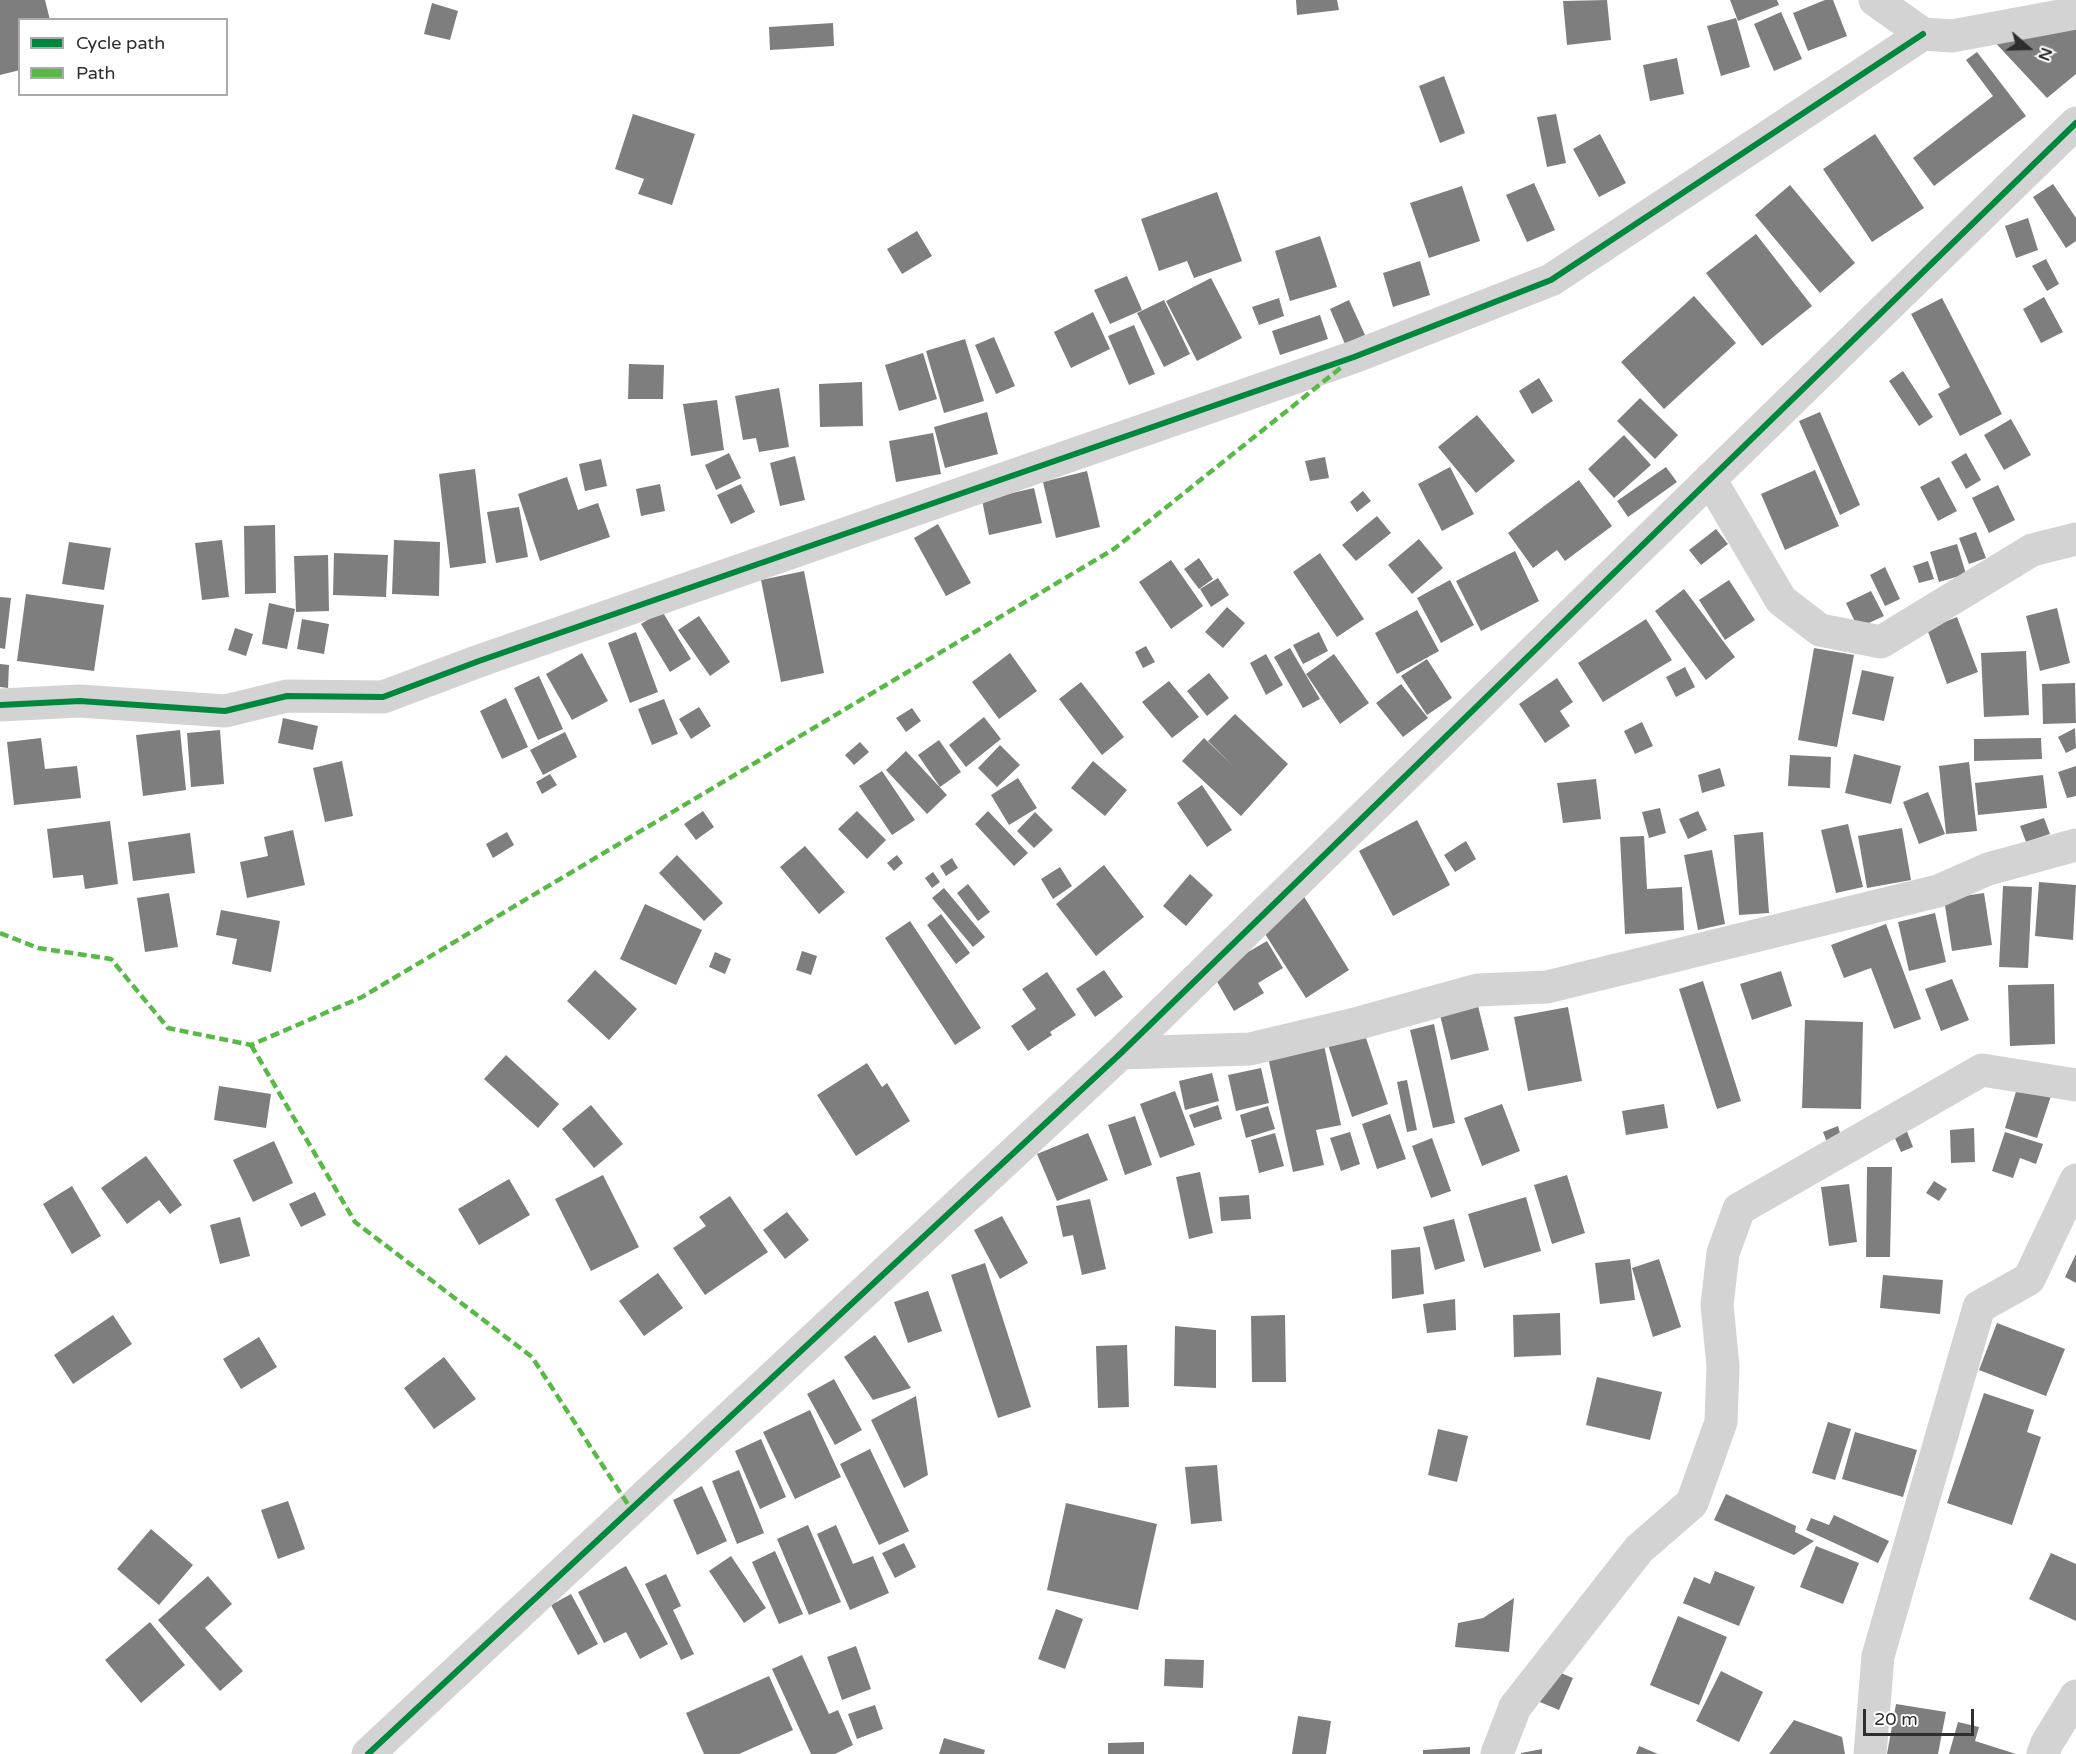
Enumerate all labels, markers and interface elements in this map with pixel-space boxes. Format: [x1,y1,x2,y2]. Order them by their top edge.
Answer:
legend [18,18,228,96]
north arrow [1998,18,2058,78]
text: Cycle path [76,32,165,54]
text: N [2033,45,2057,64]
text: Path [76,62,115,84]
scale bar [1866,1697,1977,1735]
text: 20 m [1874,1708,1918,1730]

